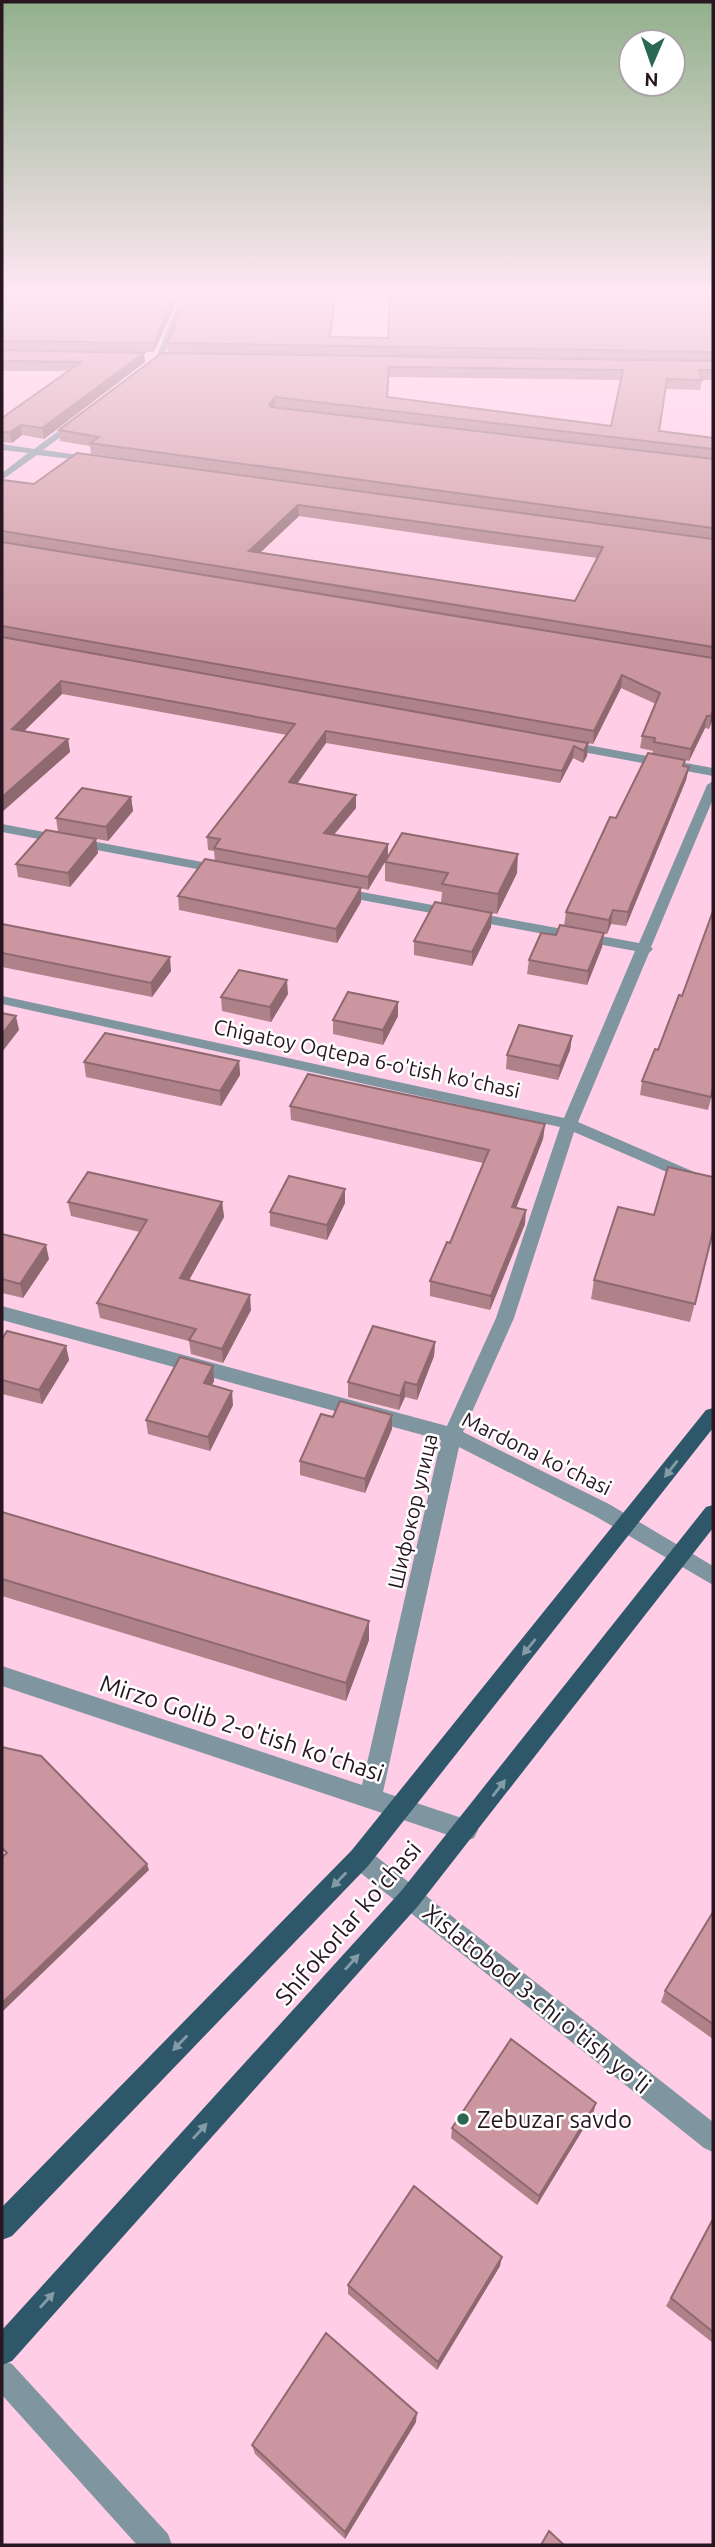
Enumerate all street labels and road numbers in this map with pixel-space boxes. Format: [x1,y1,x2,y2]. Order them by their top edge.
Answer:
street label: Chigatoy Oqtepa 6-o'tish ko'chasi [212,1014,522,1102]
street label: Mardona ko'chasi [458,1406,616,1500]
street label: Шифокор улица [382,1431,442,1591]
street label: Mirzo Golib 2-o'tish ko'chasi [97,1669,387,1787]
street label: Shifokorlar ko'chasi [270,1836,426,2010]
street label: Xislatobod 3-chi o'tish yo'li [418,1899,656,2099]

